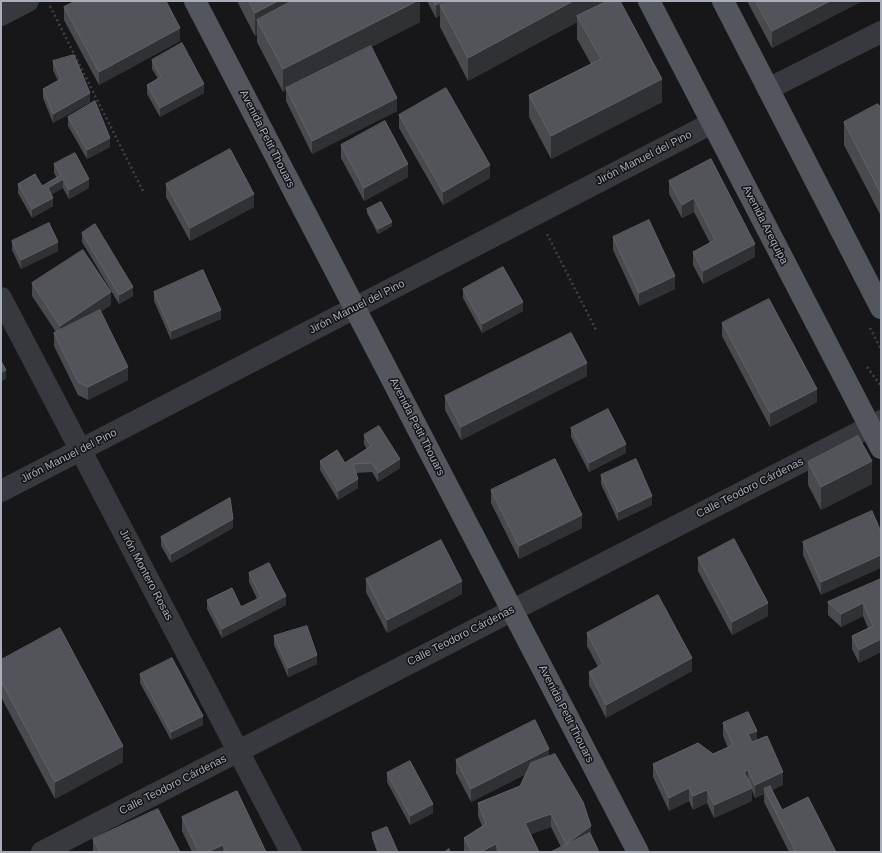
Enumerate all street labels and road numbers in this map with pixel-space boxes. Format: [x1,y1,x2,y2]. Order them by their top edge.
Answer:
street label: Avenida Petit Thouars [237,88,297,190]
street label: Jirón Manuel del Pino [594,128,694,188]
street label: Avenida Arequipa [739,183,791,267]
street label: Jirón Manuel del Pino [307,277,407,337]
street label: Avenida Petit Thouars [387,376,447,478]
street label: Jirón Manuel del Pino [19,426,119,486]
street label: Calle Teodoro Cárdenas [694,455,806,521]
street label: Jirón Montero Rosas [116,527,176,623]
street label: Calle Teodoro Cárdenas [405,603,517,669]
street label: Avenida Petit Thouars [536,663,596,765]
street label: Calle Teodoro Cárdenas [117,752,229,818]

